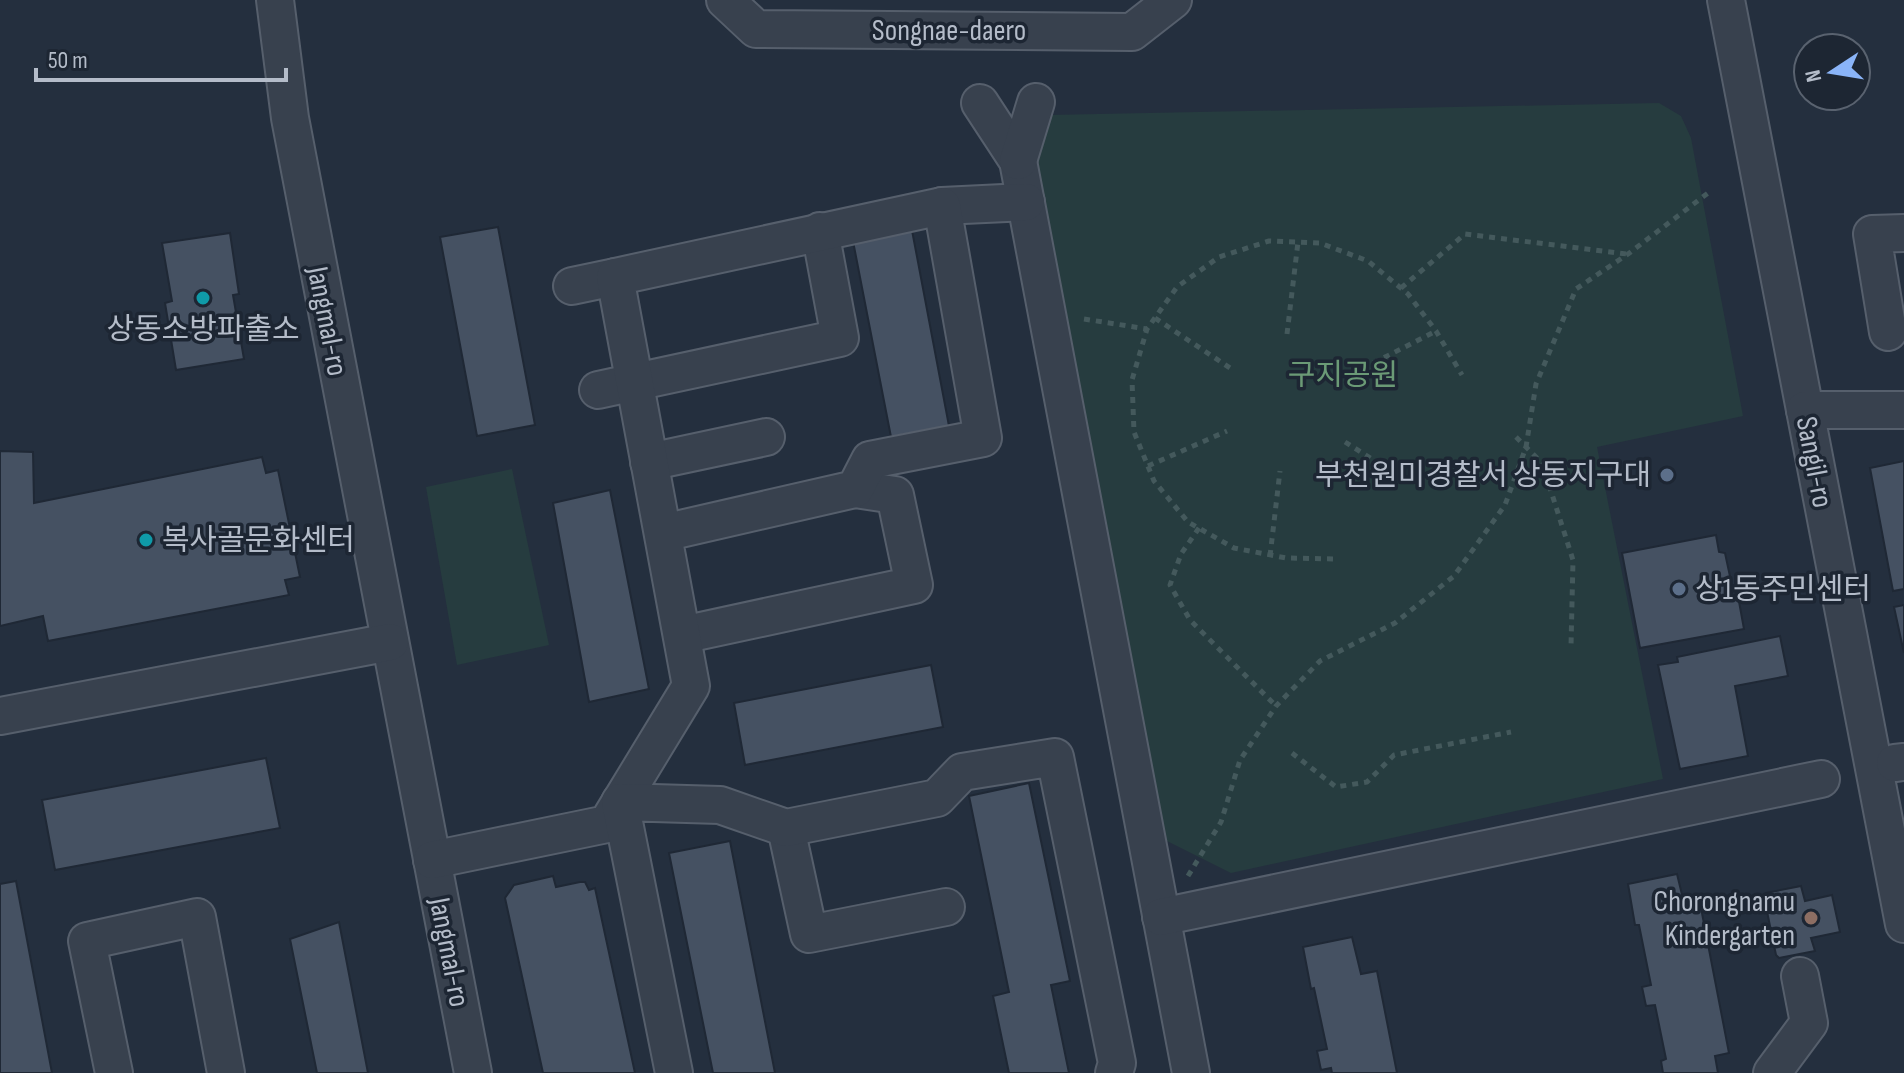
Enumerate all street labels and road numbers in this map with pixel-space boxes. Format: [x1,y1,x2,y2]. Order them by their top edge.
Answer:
street label: Songnae-daero [872,13,1026,49]
street label: Jangmal-ro [299,263,355,379]
street label: Sangil-ro [1788,414,1840,511]
street label: Jangmal-ro [421,894,477,1010]

